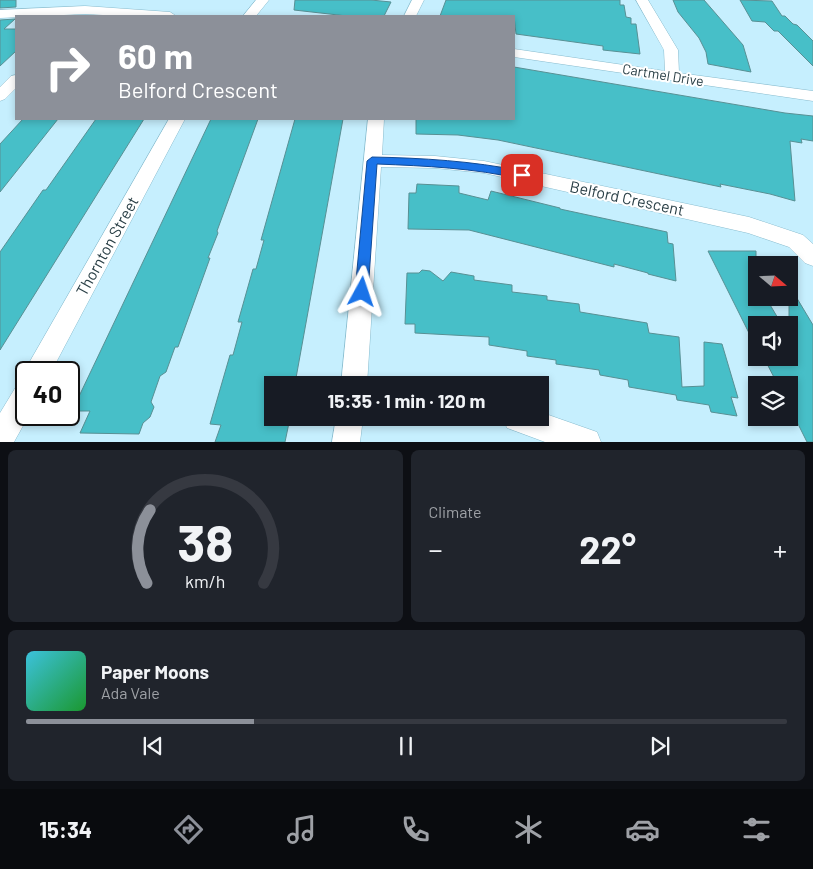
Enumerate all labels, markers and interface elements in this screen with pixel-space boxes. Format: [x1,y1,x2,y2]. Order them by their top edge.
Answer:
text: 60 m [118,34,193,76]
icon: right [35,35,100,100]
street label: Cartmel Drive [621,60,705,89]
text: Belford Crescent [118,76,278,102]
pin [501,154,543,196]
icon: arrive [508,161,536,189]
street label: Belford Crescent [568,176,686,219]
street label: Thornton Street [71,193,142,299]
north arrow [748,256,798,306]
map controls [748,256,798,426]
position arrow [335,265,387,317]
button: sound [748,316,798,366]
speed limit sign: 40 [15,361,80,426]
button: layers [748,376,798,426]
text: 15:35 · 1 min · 120 m [327,389,486,412]
text: Climate [429,502,481,521]
text: 38 [177,510,233,572]
text: 22° [579,526,636,572]
text: − [429,532,443,566]
text: + [773,532,787,566]
text: km/h [185,570,225,592]
text: Paper Moons [101,660,209,683]
text: Ada Vale [101,683,160,702]
icon: previous [139,732,167,760]
icon: pause [392,732,420,760]
icon: next [646,732,674,760]
icon: directions [171,812,206,847]
icon: music [284,812,319,847]
icon: phone [398,812,433,847]
icon: climate [511,812,546,847]
icon: car [625,812,660,847]
icon: filters [739,812,774,847]
text: 15:34 [39,816,92,842]

